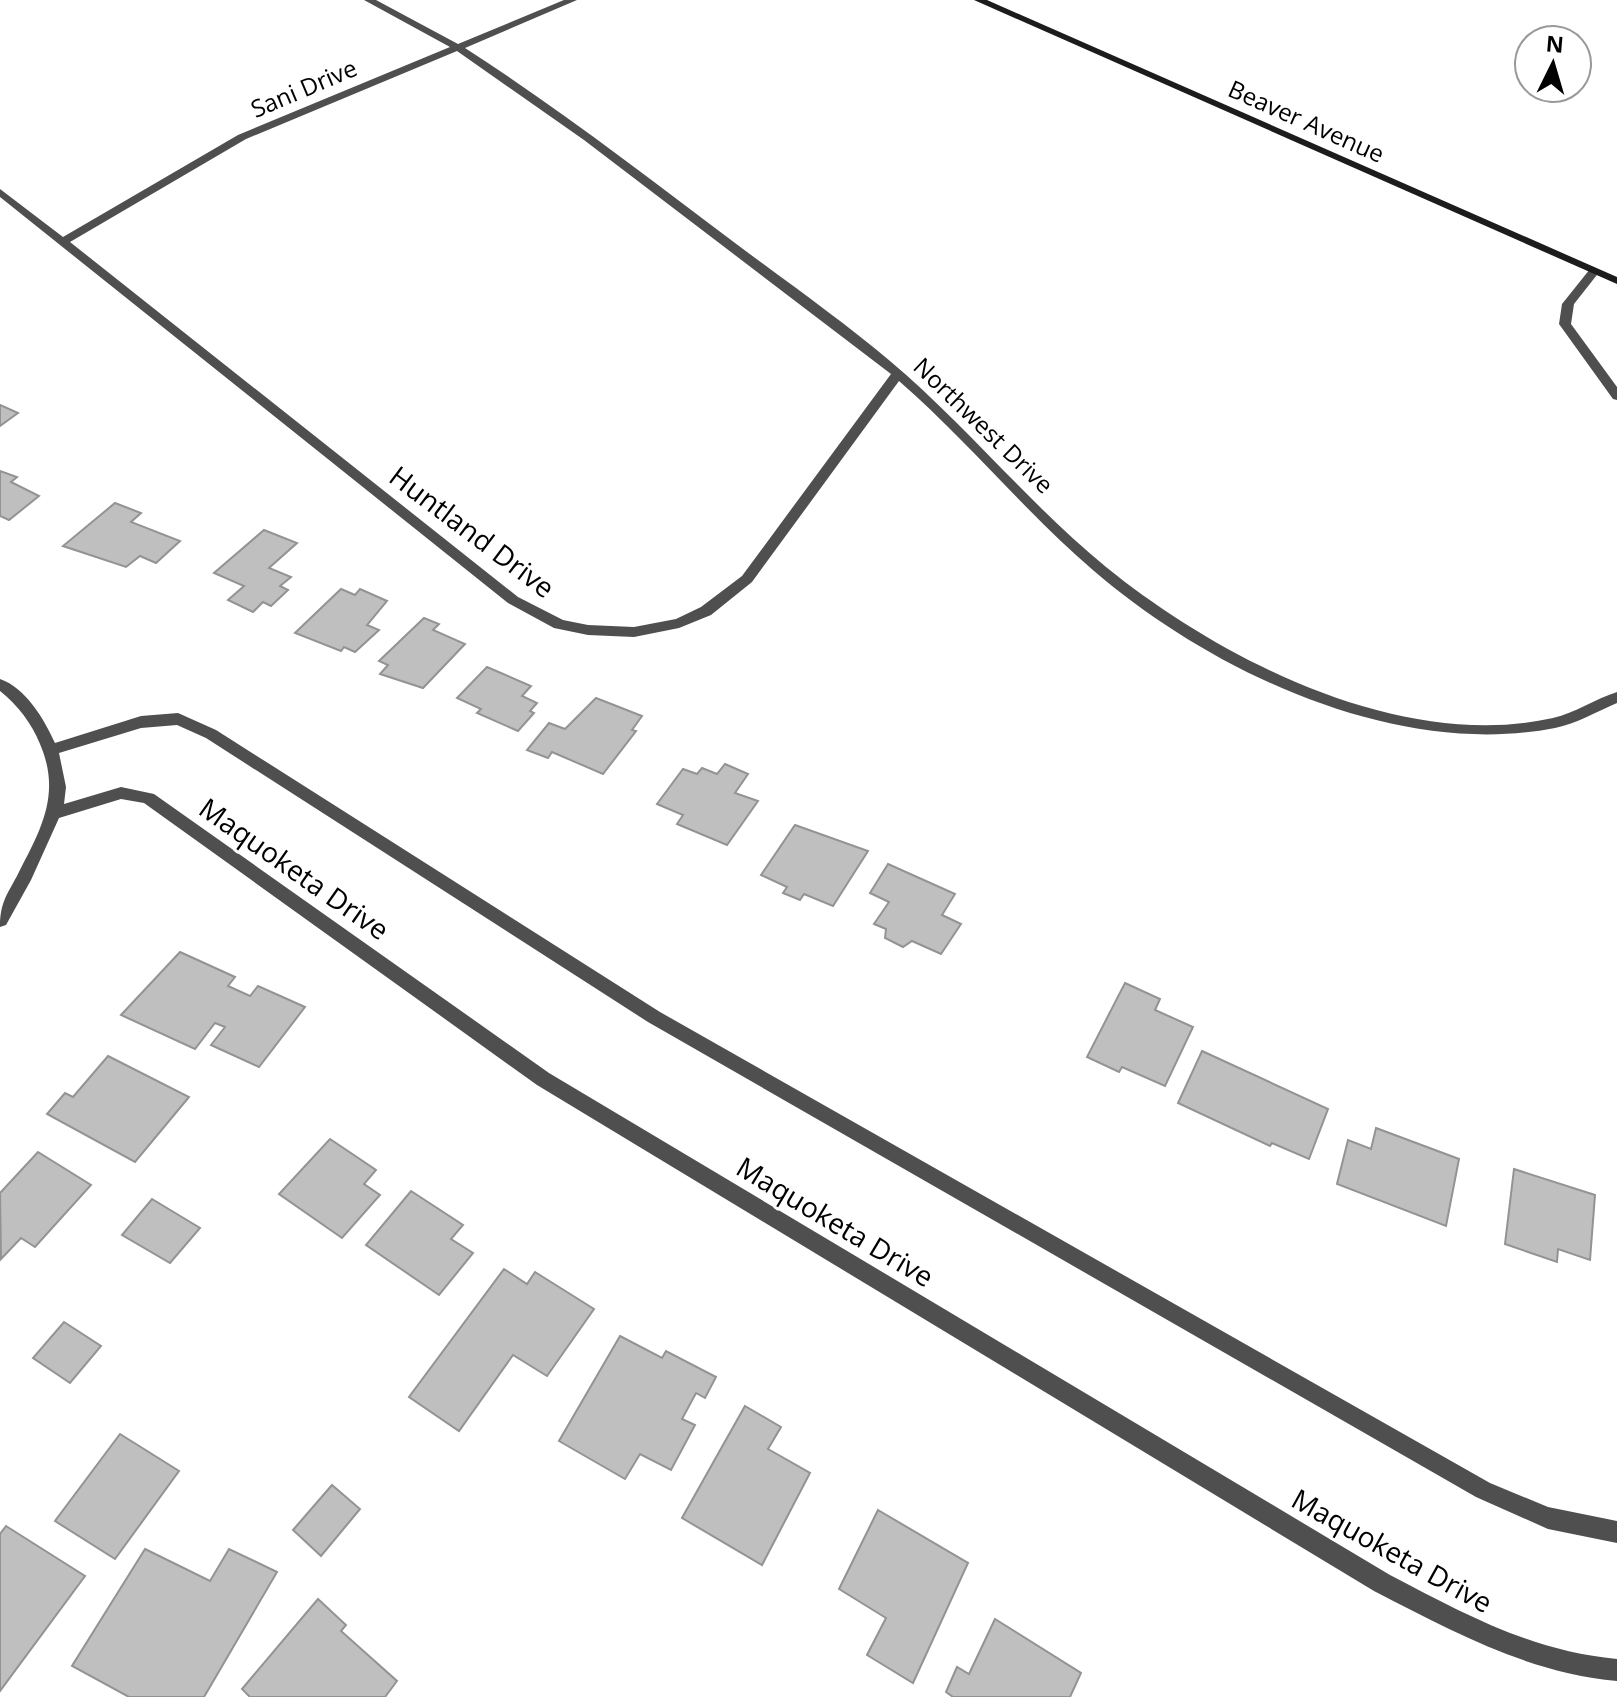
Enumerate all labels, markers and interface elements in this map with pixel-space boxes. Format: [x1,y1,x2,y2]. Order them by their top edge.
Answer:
north arrow [1513,24,1593,104]
text: N [1545,27,1565,59]
street label: Sani Drive [245,50,362,125]
street label: Beaver Avenue [1223,72,1390,170]
street label: Northwest Drive [907,350,1061,500]
street label: Huntland Drive [382,457,563,606]
street label: Maquoketa Drive [192,788,397,948]
street label: Maquoketa Drive [730,1147,941,1295]
street label: Maquoketa Drive [1285,1479,1500,1621]

